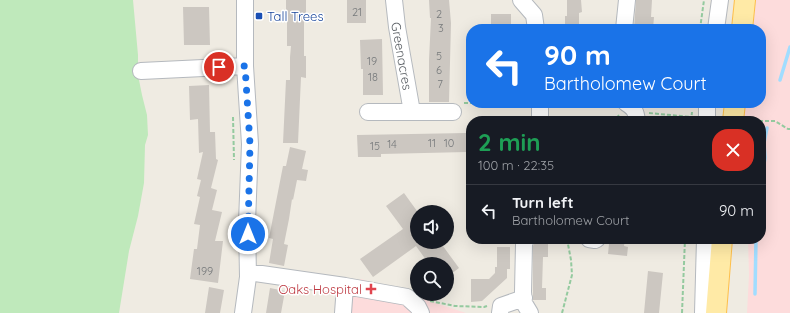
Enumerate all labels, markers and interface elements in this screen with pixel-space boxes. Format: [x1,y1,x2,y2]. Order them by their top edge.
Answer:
house number: 21 [352,5,362,19]
house number: 2 [436,7,442,21]
place label: Tall Trees [267,8,324,24]
marker: Tall Trees [254,11,264,21]
street label: Greenacres [388,21,416,91]
house number: 3 [438,21,444,35]
text: 90 m [544,37,611,72]
icon: left [478,40,530,92]
house number: 5 [436,49,442,63]
pin [202,50,236,84]
house number: 19 [367,54,377,68]
icon: arrive [208,56,230,78]
house number: 6 [436,63,442,77]
house number: 18 [368,70,378,84]
text: Bartholomew Court [544,72,707,95]
house number: 7 [437,77,443,91]
text: 2 min [478,127,540,157]
button: close [712,129,754,171]
house number: 11 [428,136,436,150]
house number: 10 [444,136,454,150]
house number: 14 [387,137,397,151]
house number: 15 [370,139,380,153]
text: 100 m · 22:35 [478,157,554,173]
text: Turn left [512,193,574,212]
icon: left [478,200,500,222]
text: 90 m [719,201,754,220]
map controls [410,205,454,301]
button: sound [410,205,454,249]
text: Bartholomew Court [512,212,629,228]
position arrow [227,213,269,255]
button: search [410,257,454,301]
house number: 199 [197,264,213,278]
place label: Oaks Hospital [278,281,362,297]
marker: Oaks Hospital [365,283,377,295]

